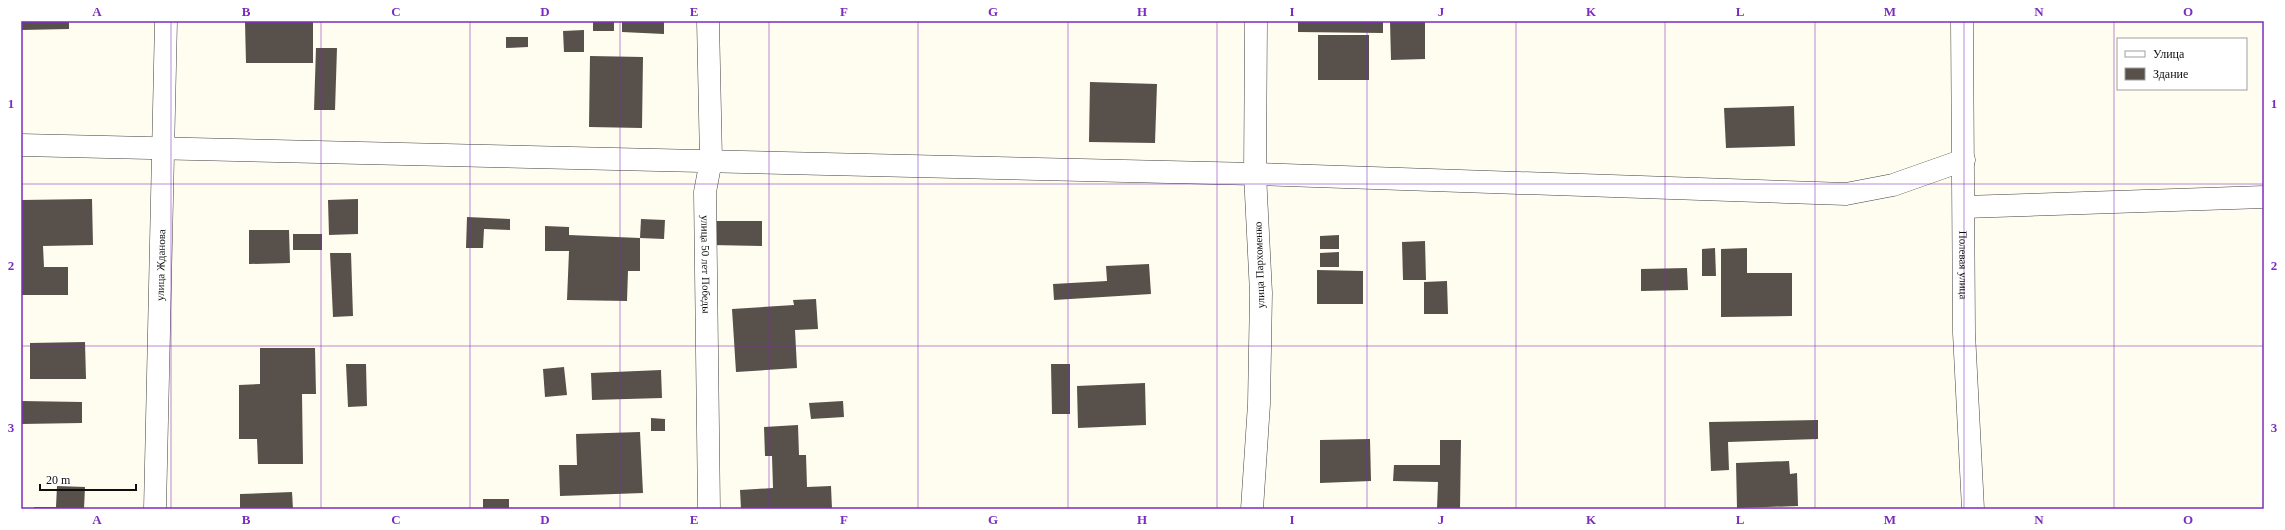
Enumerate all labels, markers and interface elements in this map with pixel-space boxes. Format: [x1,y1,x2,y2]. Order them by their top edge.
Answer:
text: A [92,4,102,19]
text: B [242,4,251,19]
text: C [391,4,401,19]
text: D [540,4,550,19]
text: E [690,4,698,19]
text: F [840,4,848,19]
text: G [988,4,998,19]
text: H [1137,4,1147,19]
text: I [1289,4,1295,19]
text: J [1438,4,1445,19]
text: K [1586,4,1597,19]
text: L [1736,4,1745,19]
text: M [1884,4,1896,19]
text: N [2034,4,2044,19]
text: O [2183,4,2193,19]
legend [2117,38,2247,90]
text: Улица [2153,47,2185,61]
text: Здание [2153,67,2188,81]
text: 1 [8,96,14,111]
text: 1 [2271,96,2277,111]
street label: улица 50 лет Победы [699,215,713,314]
street label: улица Пархоменко [1251,221,1267,308]
street label: улица Жданова [154,229,167,301]
street label: Полевая улица [1957,231,1970,299]
text: 2 [8,258,14,273]
text: 2 [2271,258,2277,273]
text: 3 [8,420,15,435]
text: 3 [2271,420,2278,435]
scale bar [40,466,136,492]
text: 20 m [46,473,71,487]
text: A [92,512,102,527]
text: B [242,512,251,527]
text: C [391,512,401,527]
text: D [540,512,550,527]
text: E [690,512,698,527]
text: F [840,512,848,527]
text: G [988,512,998,527]
text: H [1137,512,1147,527]
text: I [1289,512,1295,527]
text: J [1438,512,1445,527]
text: K [1586,512,1597,527]
text: L [1736,512,1745,527]
text: M [1884,512,1896,527]
text: N [2034,512,2044,527]
text: O [2183,512,2193,527]

